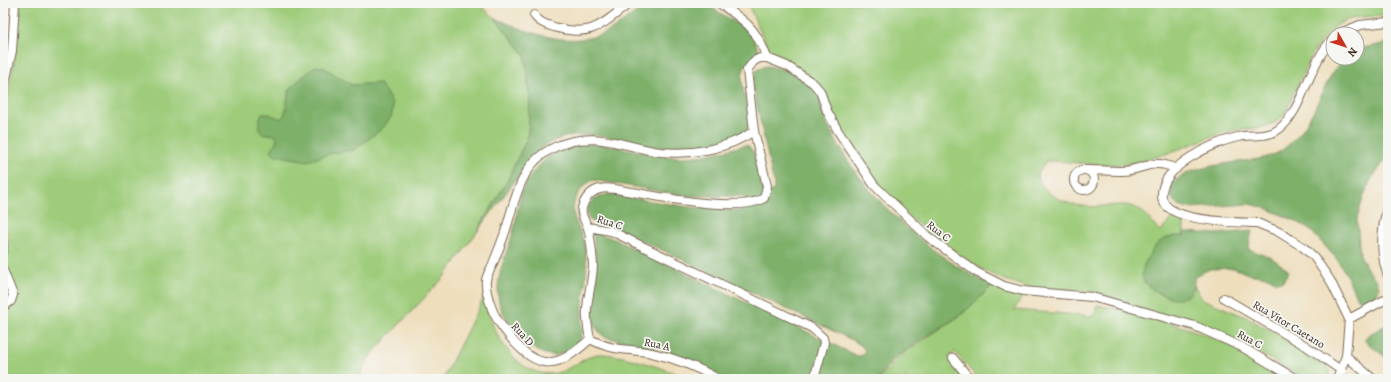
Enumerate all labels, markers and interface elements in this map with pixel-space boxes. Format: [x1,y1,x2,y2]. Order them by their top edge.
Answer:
north arrow [1325,26,1365,66]
text: N [1344,44,1361,60]
street label: Rua C [595,211,625,234]
street label: Rua C [924,217,954,246]
street label: Rua Vitor Caetano [1250,297,1328,352]
street label: Rua D [508,319,538,350]
street label: Rua C [1235,327,1265,352]
street label: Rua A [643,334,672,355]

